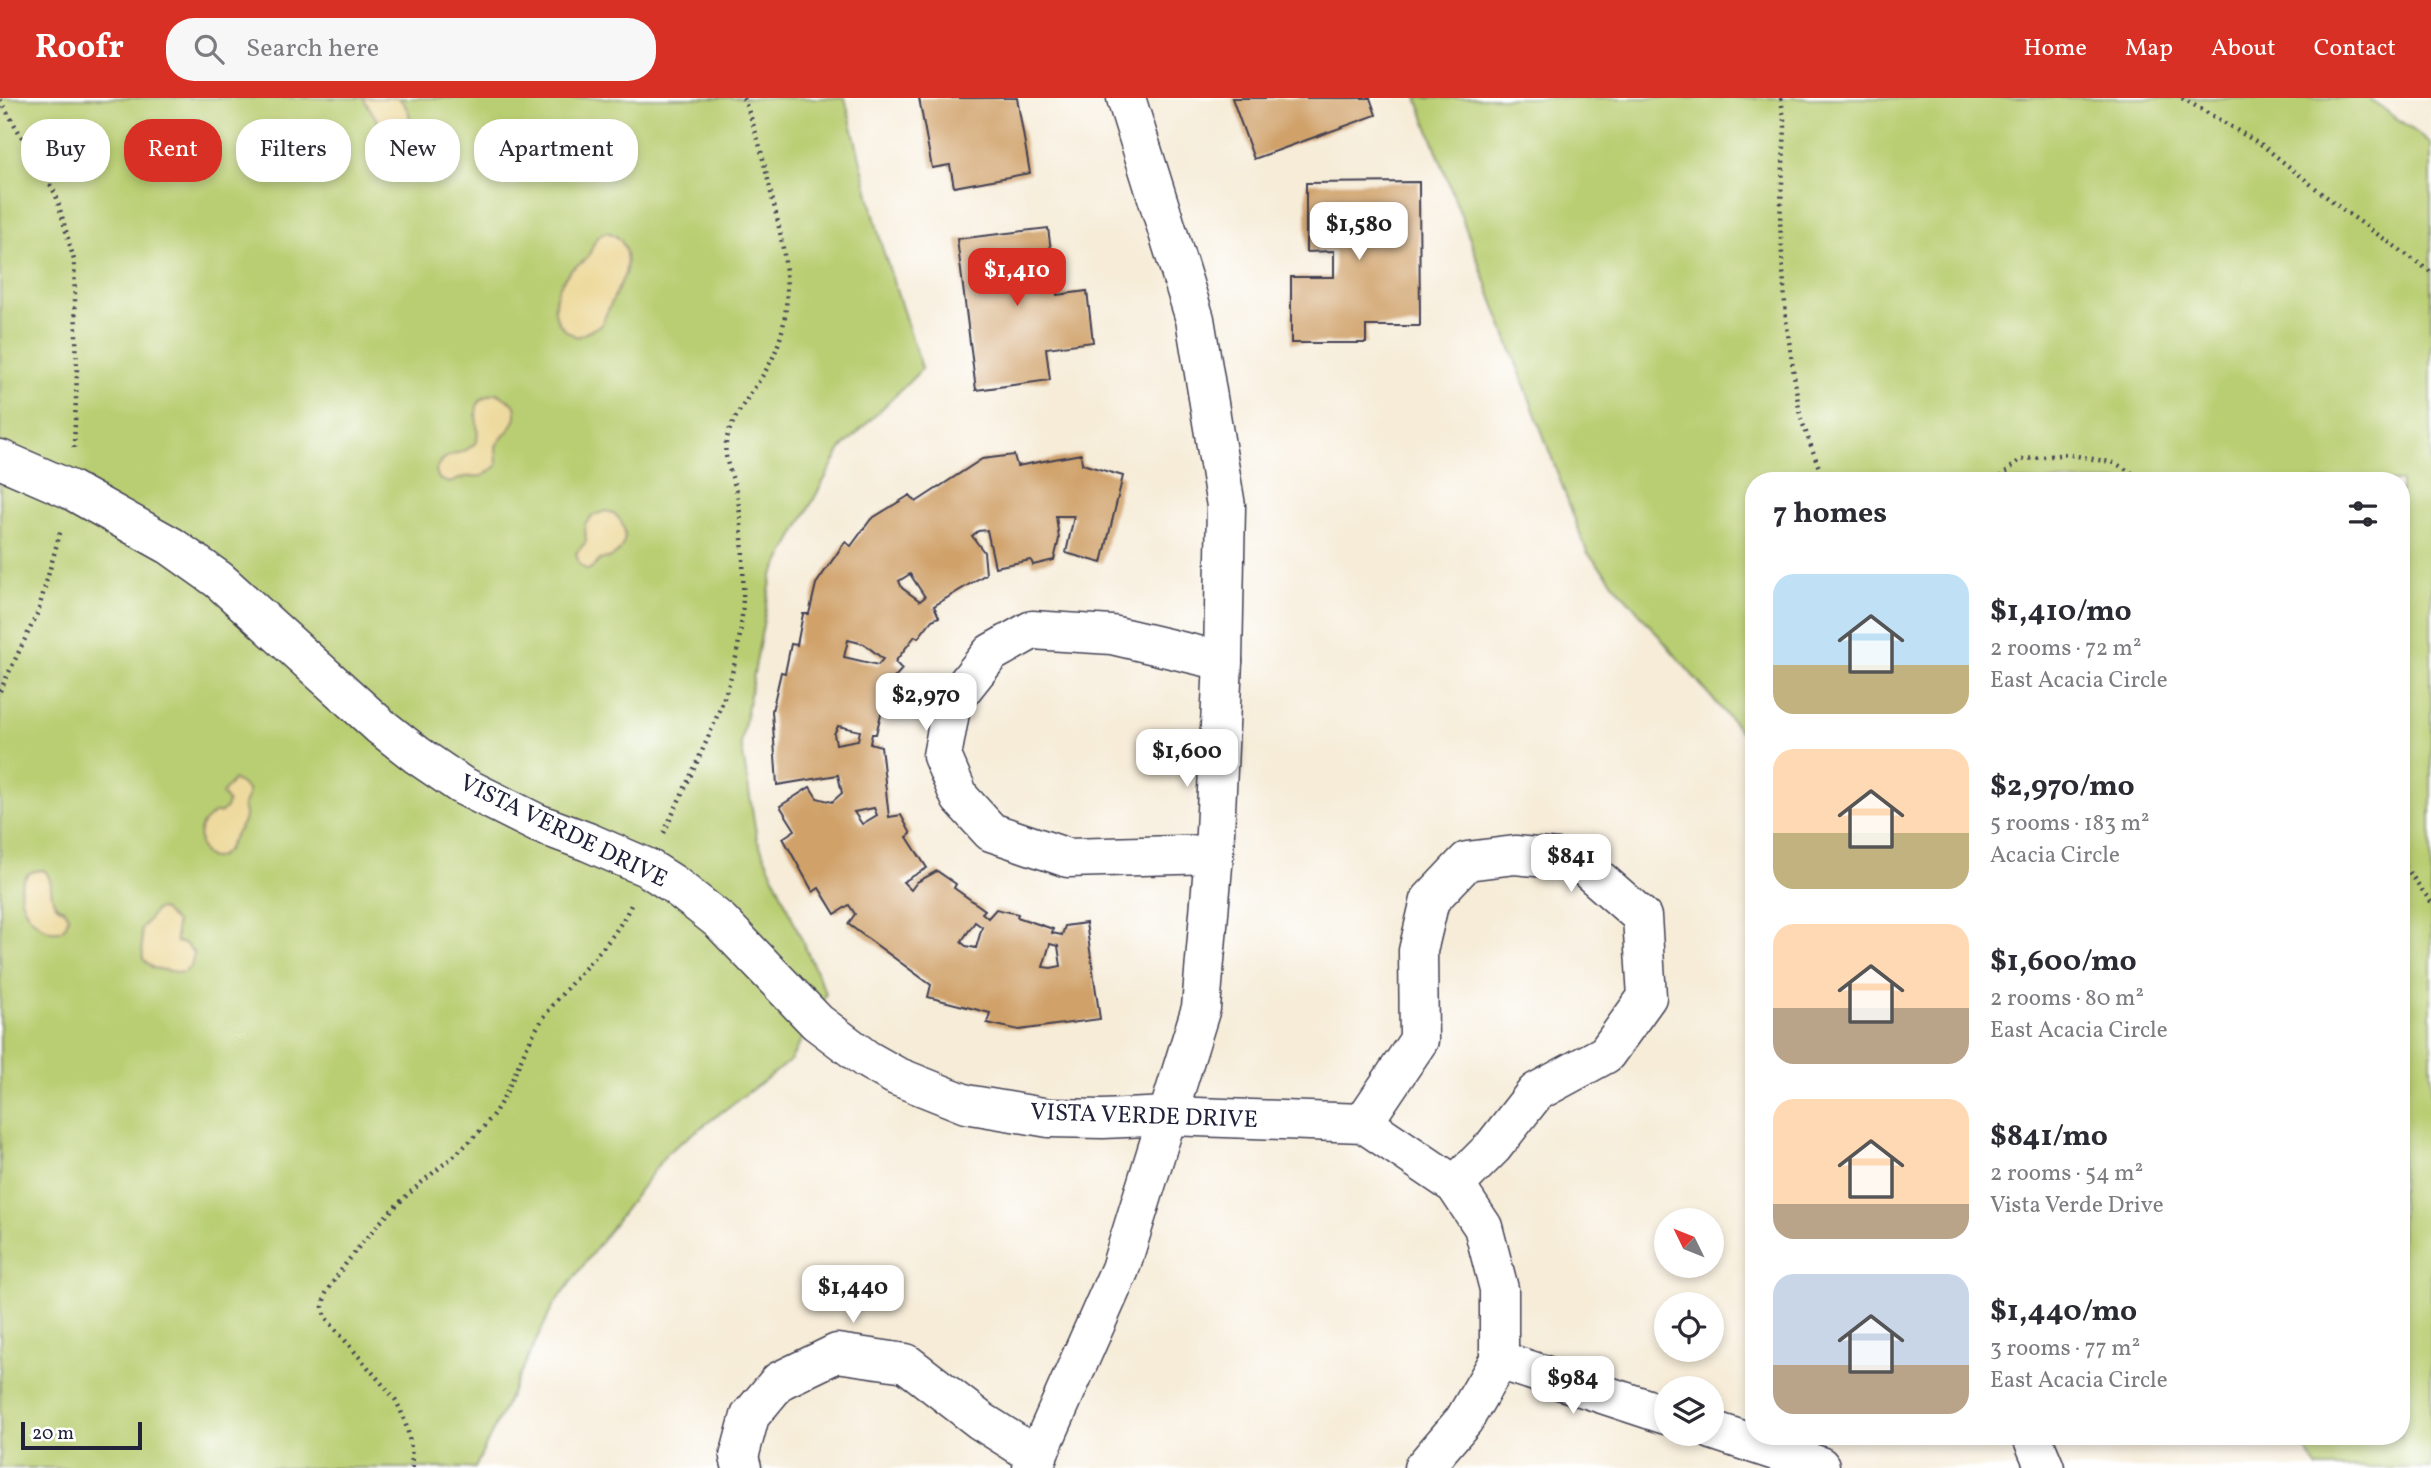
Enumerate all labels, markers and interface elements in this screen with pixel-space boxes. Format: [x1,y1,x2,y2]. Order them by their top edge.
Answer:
search box [166,18,656,81]
text: Roofr [35,26,124,72]
icon: search [190,30,228,68]
text: Search here [246,31,379,67]
text: Home [2023,32,2087,66]
text: Map [2125,32,2173,66]
text: About [2211,32,2276,66]
text: Contact [2314,32,2396,66]
chip: Buy [21,119,110,182]
chip: Rent [124,119,222,182]
chip: Filters [236,119,351,182]
chip: New [365,119,460,182]
chip: Apartment [474,119,638,182]
pin: $1,580 [1302,202,1416,262]
text: $1,580 [1326,209,1392,241]
pin: $1,410 [960,248,1074,308]
text: $1,410 [984,255,1050,287]
text: 7 homes [1773,493,1887,535]
icon: filters [2344,495,2382,533]
text: $1,410/mo [1990,591,2132,633]
icon: home [1829,602,1913,686]
text: 2 rooms · 72 m² [1990,633,2141,665]
text: East Acacia Circle [1990,665,2168,697]
pin: $2,970 [869,674,983,733]
text: $2,970 [892,680,960,712]
pin: $1,600 [1130,730,1244,789]
text: $1,600 [1152,736,1222,768]
text: $2,970/mo [1990,766,2135,808]
street label: VISTA VERDE DRIVE [453,767,673,897]
icon: home [1829,777,1913,861]
text: 5 rooms · 183 m² [1990,808,2150,840]
pin: $841 [1530,834,1612,894]
text: Acacia Circle [1990,840,2120,872]
text: $841 [1547,841,1595,873]
text: $1,600/mo [1990,941,2137,983]
icon: home [1829,952,1913,1036]
text: 2 rooms · 80 m² [1990,983,2144,1015]
text: East Acacia Circle [1990,1015,2168,1047]
street label: VISTA VERDE DRIVE [1029,1096,1259,1138]
text: $841/mo [1990,1116,2108,1158]
icon: home [1829,1127,1913,1211]
text: 2 rooms · 54 m² [1990,1158,2143,1190]
text: Vista Verde Drive [1990,1190,2164,1222]
north arrow [1654,1208,1724,1278]
map controls [1654,1208,1724,1446]
pin: $1,440 [796,1266,910,1325]
text: $1,440 [818,1272,888,1304]
text: $1,440/mo [1990,1291,2137,1333]
button: locate [1654,1292,1724,1362]
icon: home [1829,1302,1913,1386]
text: 3 rooms · 77 m² [1990,1333,2140,1365]
pin: $984 [1532,1356,1614,1416]
text: $984 [1547,1363,1599,1395]
text: East Acacia Circle [1990,1365,2168,1397]
button: layers [1654,1376,1724,1446]
scale bar [21,1419,142,1451]
text: 20 m [32,1421,74,1447]

